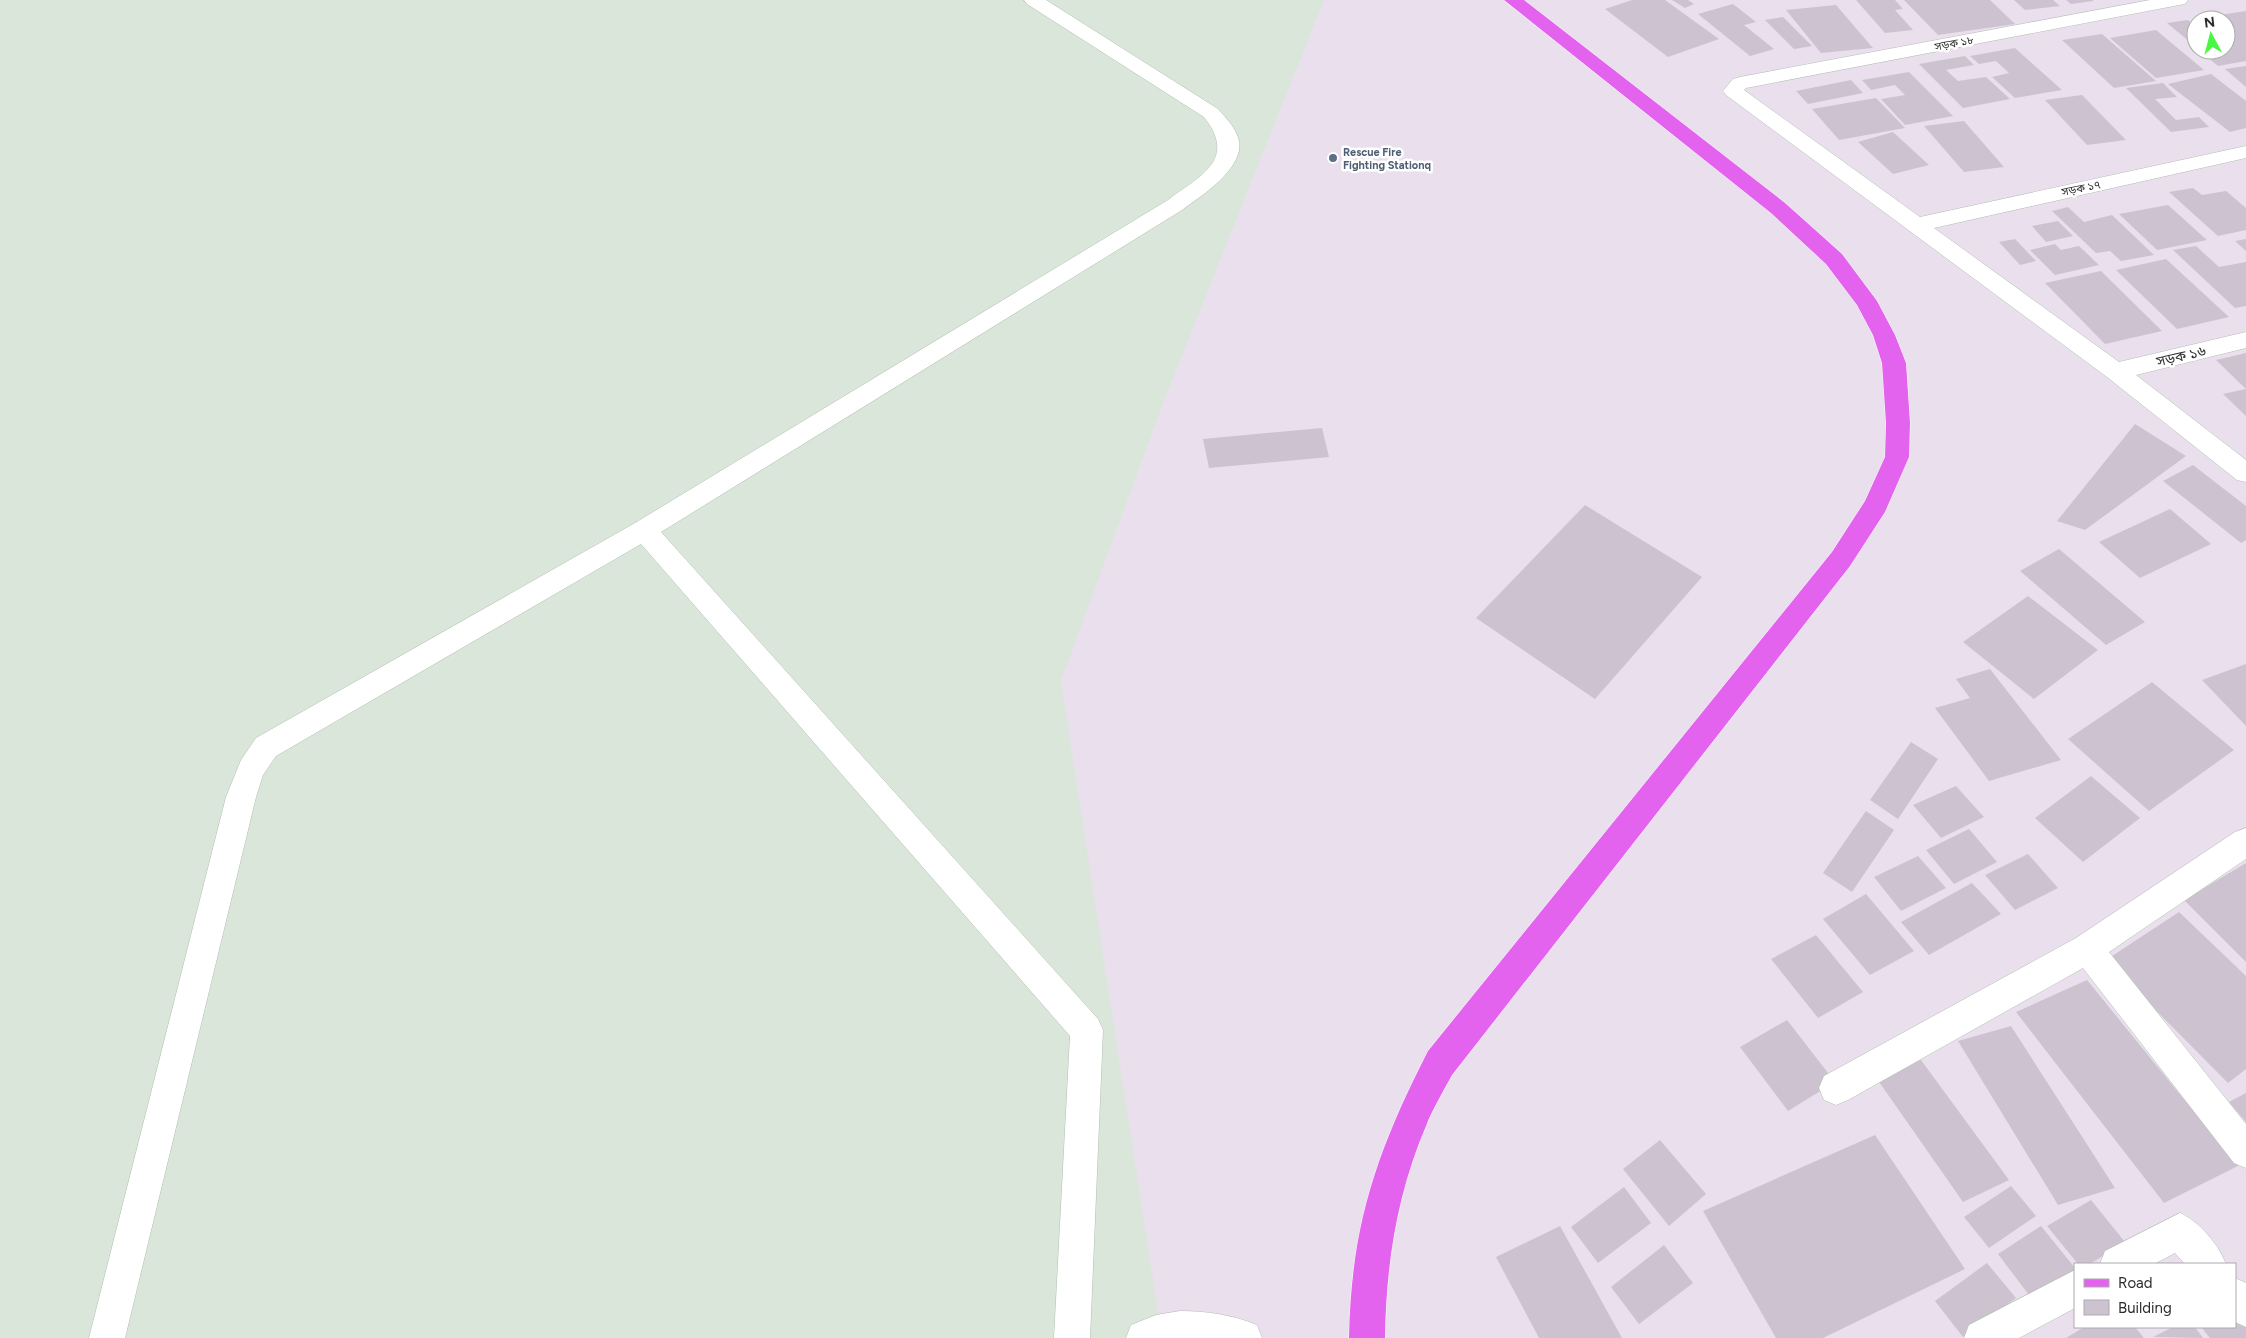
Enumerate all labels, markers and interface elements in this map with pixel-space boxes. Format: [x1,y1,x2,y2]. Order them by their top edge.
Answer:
north arrow [2186,10,2236,60]
text: N [2203,13,2216,32]
street label: সড়ক ১৮ [1933,33,1975,54]
place label: Rescue Fire Fighting Stationq [1343,146,1431,172]
marker: Rescue Fire Fighting Stationq [1327,152,1339,164]
street label: সড়ক ১৭ [2060,178,2102,199]
street label: সড়ক ১৬ [2154,343,2207,371]
legend [2074,1263,2236,1328]
text: Road [2118,1274,2153,1292]
text: Building [2118,1299,2172,1317]

